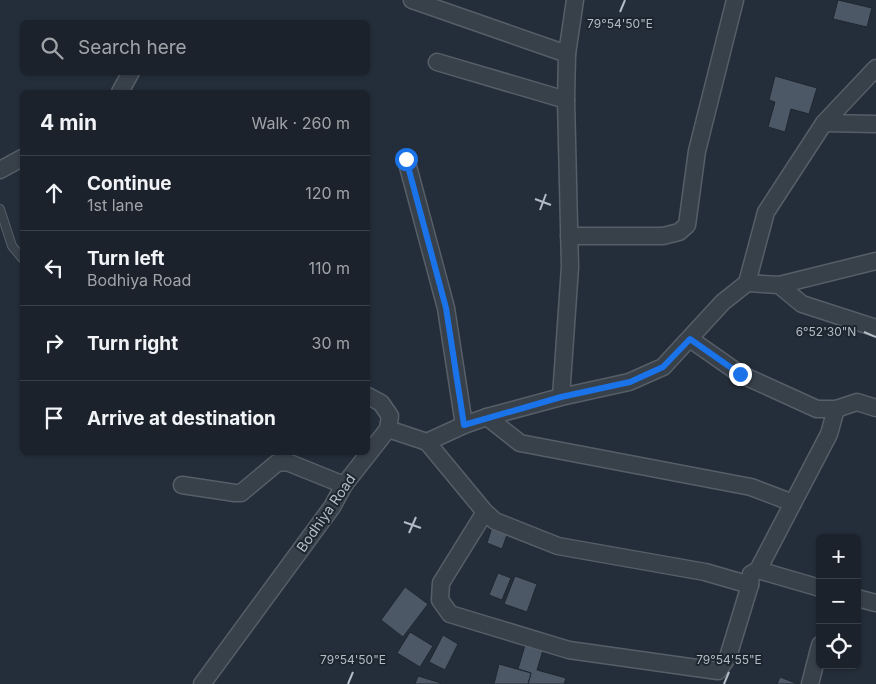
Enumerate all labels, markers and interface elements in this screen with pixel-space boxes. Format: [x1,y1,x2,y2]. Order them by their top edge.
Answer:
text: 79°54'50"E [587,16,653,31]
search box [20,20,370,75]
icon: search [38,34,66,62]
text: Search here [78,36,187,59]
text: 4 min [40,110,97,135]
text: Walk · 260 m [252,113,350,133]
route start [395,148,418,171]
text: Continue [87,172,172,195]
icon: ahead [40,179,68,207]
text: 120 m [305,183,350,203]
text: 1st lane [87,195,143,215]
text: Turn left [87,247,165,270]
icon: left [40,254,68,282]
text: 110 m [308,258,350,278]
text: Bodhiya Road [87,270,191,290]
text: 6°52'30"N [796,324,856,339]
icon: right [40,329,68,357]
text: Turn right [87,332,178,355]
text: 30 m [312,333,350,353]
route end [729,363,752,386]
icon: arrive [40,404,68,432]
text: Arrive at destination [87,407,276,430]
street label: Bodhiya Road [292,470,359,555]
map controls [816,534,861,669]
button: + [816,534,861,579]
button: − [816,579,861,624]
button: locate [816,624,861,669]
text: 79°54'50"E [320,652,386,667]
text: 79°54'55"E [696,652,762,667]

